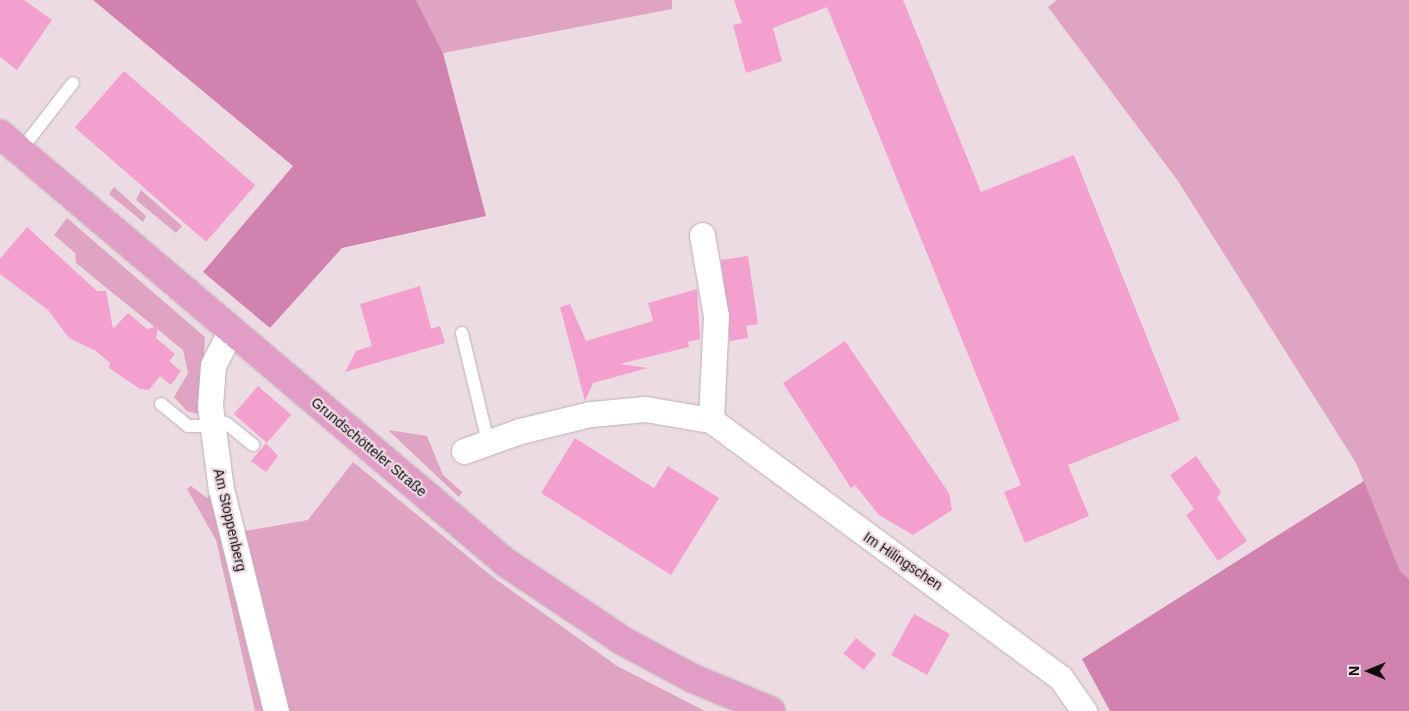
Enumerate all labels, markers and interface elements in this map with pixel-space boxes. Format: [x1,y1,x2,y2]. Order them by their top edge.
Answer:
street label: Grundschötteler Straße [308,394,430,500]
street label: Am Stoppenberg [210,467,250,573]
street label: Im Hilingschen [860,528,946,594]
north arrow [1344,646,1394,696]
text: N [1346,666,1362,676]

